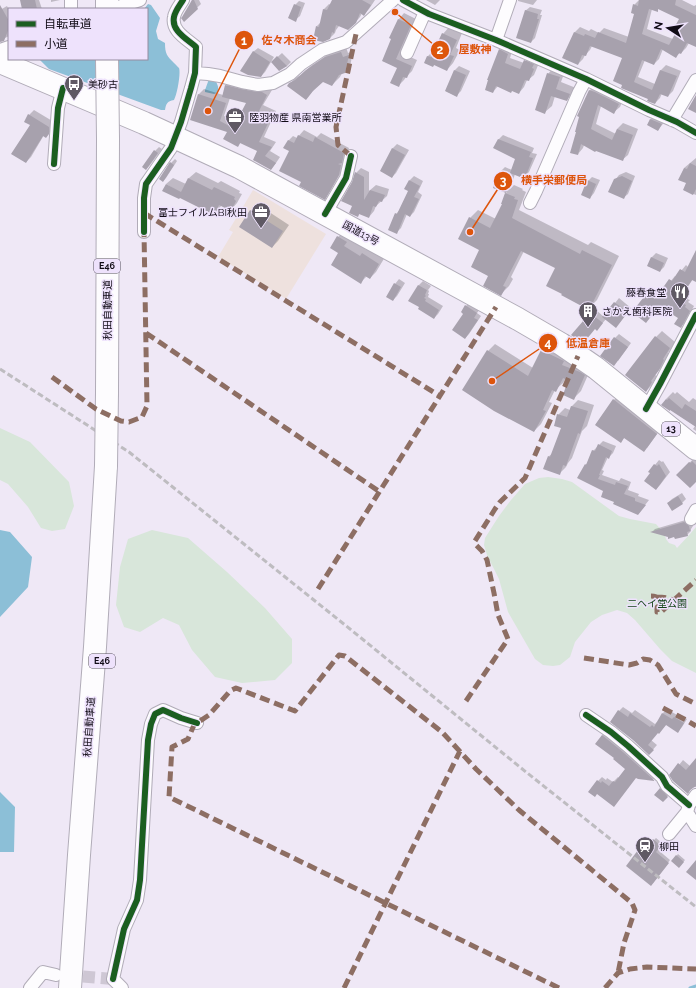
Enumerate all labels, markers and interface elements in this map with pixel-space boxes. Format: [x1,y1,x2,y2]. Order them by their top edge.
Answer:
legend [8,8,148,60]
north arrow [648,8,688,48]
text: 自転車道 [44,17,92,31]
text: N [651,21,666,31]
callout: 佐々木商会 [234,29,325,52]
text: 1 [241,34,247,48]
text: 佐々木商会 [262,34,317,47]
text: 小道 [44,37,68,51]
callout: 屋敷神 [430,38,499,61]
text: 2 [437,43,444,57]
text: 屋敷神 [459,43,492,56]
bus stop icon: 美砂古 [63,73,85,101]
place label: 美砂古 [88,79,118,90]
office icon: 陸羽物産 県南営業所 [224,106,246,134]
place label: 陸羽物産 県南営業所 [249,112,342,123]
callout: 横手栄郵便局 [493,169,595,192]
text: 3 [500,174,507,188]
text: 横手栄郵便局 [521,174,587,187]
office icon: 富士フイルムBI秋田 [250,201,272,229]
place label: 富士フイルムBI秋田 [158,207,247,218]
street label: 国道13号 [341,219,381,247]
road number: E46 [94,259,120,273]
street label: 秋田自動車道 [102,280,113,340]
restaurant icon: 藤春食堂 [669,281,691,309]
place label: 藤春食堂 [626,287,666,298]
building icon: さかえ歯科医院 [577,300,599,328]
place label: さかえ歯科医院 [602,306,672,317]
callout: 低温倉庫 [538,331,618,354]
text: 4 [545,336,552,350]
text: 低温倉庫 [566,337,610,350]
road number: 13 [662,422,680,436]
park label: 二ヘイ堂公園 [627,598,687,609]
road number: E46 [89,654,115,668]
street label: 秋田自動車道 [81,697,97,757]
station icon: 柳田 [634,835,656,863]
place label: 柳田 [659,841,679,852]

